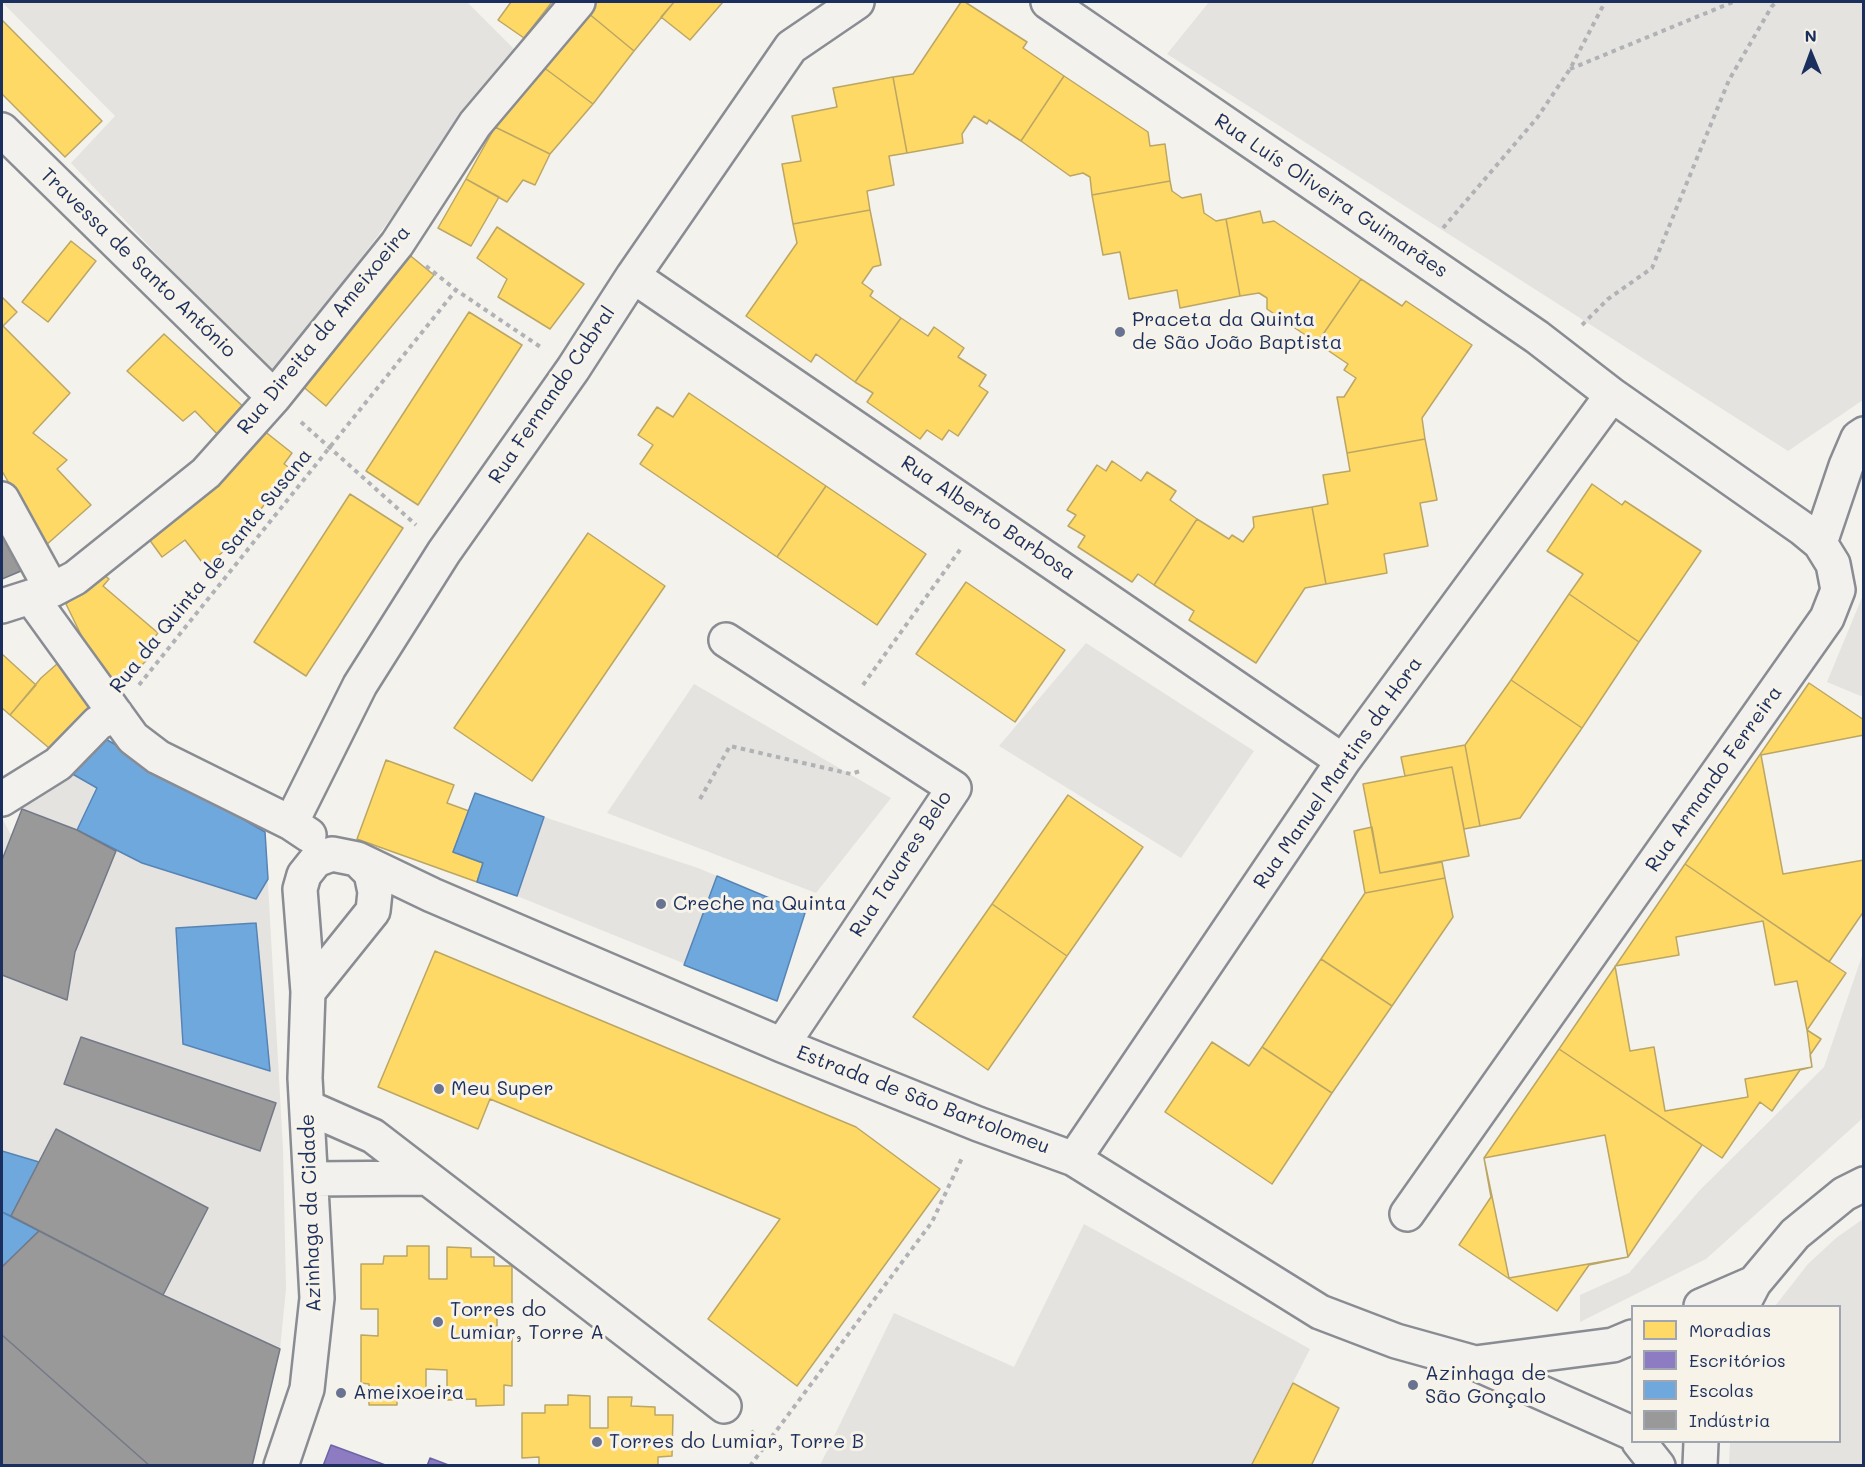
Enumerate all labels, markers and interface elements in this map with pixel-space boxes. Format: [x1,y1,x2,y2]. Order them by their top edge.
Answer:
north arrow [1781,24,1841,84]
text: N [1804,25,1817,46]
street label: Rua Luís Oliveira Guimarães [1210,109,1452,283]
street label: Travessa de Santo António [35,163,241,363]
street label: Rua Direita da Ameixoeira [232,221,416,439]
street label: Rua Fernando Cabral [484,302,620,488]
place label: Praceta da Quinta de São João Baptista [1132,308,1342,355]
marker: Praceta da Quinta de São João Baptista [1113,325,1127,339]
street label: Rua da Quinta de Santa Susana [105,444,317,698]
street label: Rua Alberto Barbosa [896,451,1080,585]
street label: Rua Manuel Martins da Hora [1249,652,1427,894]
street label: Rua Armando Ferreira [1641,681,1787,877]
street label: Rua Tavares Belo [845,786,957,942]
place label: Creche na Quinta [673,892,846,916]
marker: Creche na Quinta [654,897,668,911]
street label: Estrada de São Bartolomeu [793,1041,1053,1159]
place label: Meu Super [451,1077,554,1101]
marker: Meu Super [432,1082,446,1096]
street label: Azinhaga da Cidade [296,1113,326,1313]
place label: Torres do Lumiar, Torre A [450,1298,604,1345]
legend [1631,1305,1841,1443]
marker: Torres do Lumiar, Torre A [431,1315,445,1329]
text: Moradias [1689,1318,1771,1342]
text: Escritórios [1689,1348,1786,1372]
place label: Azinhaga de São Gonçalo [1425,1362,1546,1409]
marker: Azinhaga de São Gonçalo [1406,1378,1420,1392]
text: Escolas [1689,1378,1754,1402]
place label: Ameixoeira [353,1381,464,1405]
marker: Ameixoeira [334,1386,348,1400]
text: Indústria [1689,1408,1771,1432]
place label: Torres do Lumiar, Torre B [609,1430,864,1454]
marker: Torres do Lumiar, Torre B [590,1435,604,1449]

